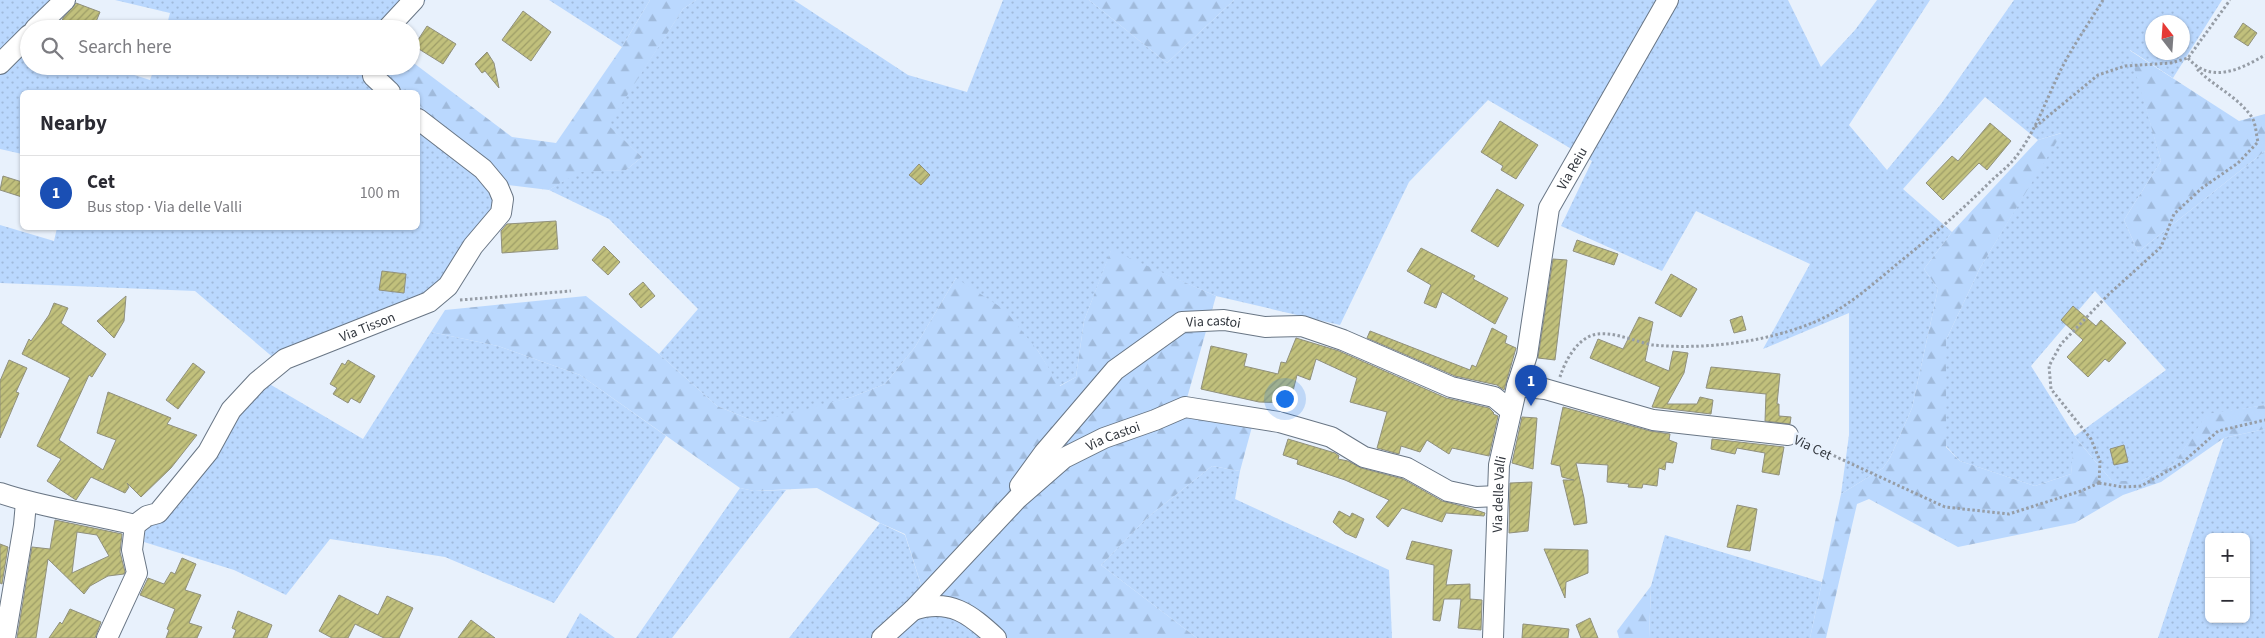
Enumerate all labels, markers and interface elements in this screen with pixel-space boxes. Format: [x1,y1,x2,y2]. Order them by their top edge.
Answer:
north arrow [2145,15,2190,60]
search box [20,20,420,75]
icon: search [38,34,66,62]
text: Search here [78,34,172,61]
text: Nearby [40,108,107,138]
street label: Via Reiu [1552,144,1593,194]
text: Cet [87,169,115,196]
text: 1 [52,182,60,204]
text: 100 m [360,182,400,204]
text: Bus stop · Via delle Valli [87,196,242,218]
street label: Via Tisson [337,307,398,347]
street label: Via castoi [1186,311,1242,334]
pin: 1 [1515,365,1547,406]
your location [1272,386,1298,412]
street label: Via Castoi [1083,417,1143,457]
street label: Via Cet [1790,430,1835,466]
street label: Via delle Valli [1488,454,1512,533]
map controls [2205,533,2250,623]
button: + [2205,533,2250,578]
button: − [2205,578,2250,623]

